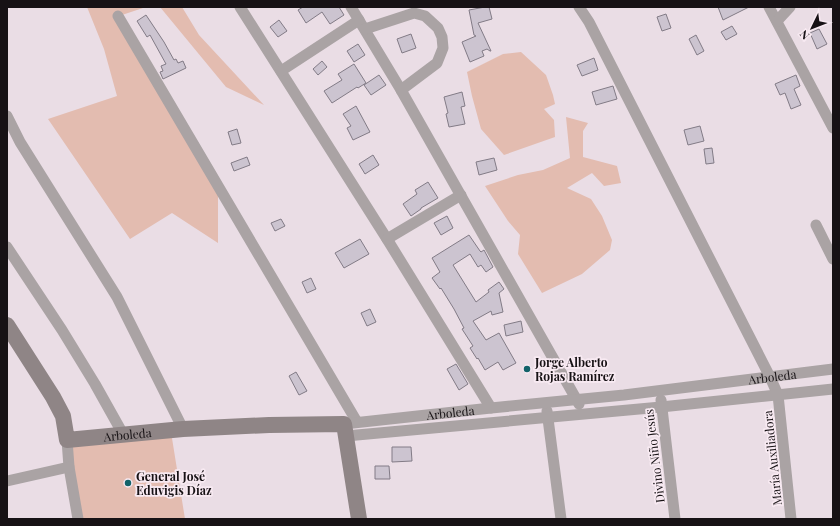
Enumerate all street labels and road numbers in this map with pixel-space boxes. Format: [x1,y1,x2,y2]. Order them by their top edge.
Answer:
street label: Arboleda [746,366,797,388]
street label: Arboleda [425,402,475,423]
street label: Divino Niño Jesús [640,408,668,504]
street label: María Auxiliadora [759,410,785,506]
street label: Arboleda [102,424,152,445]

